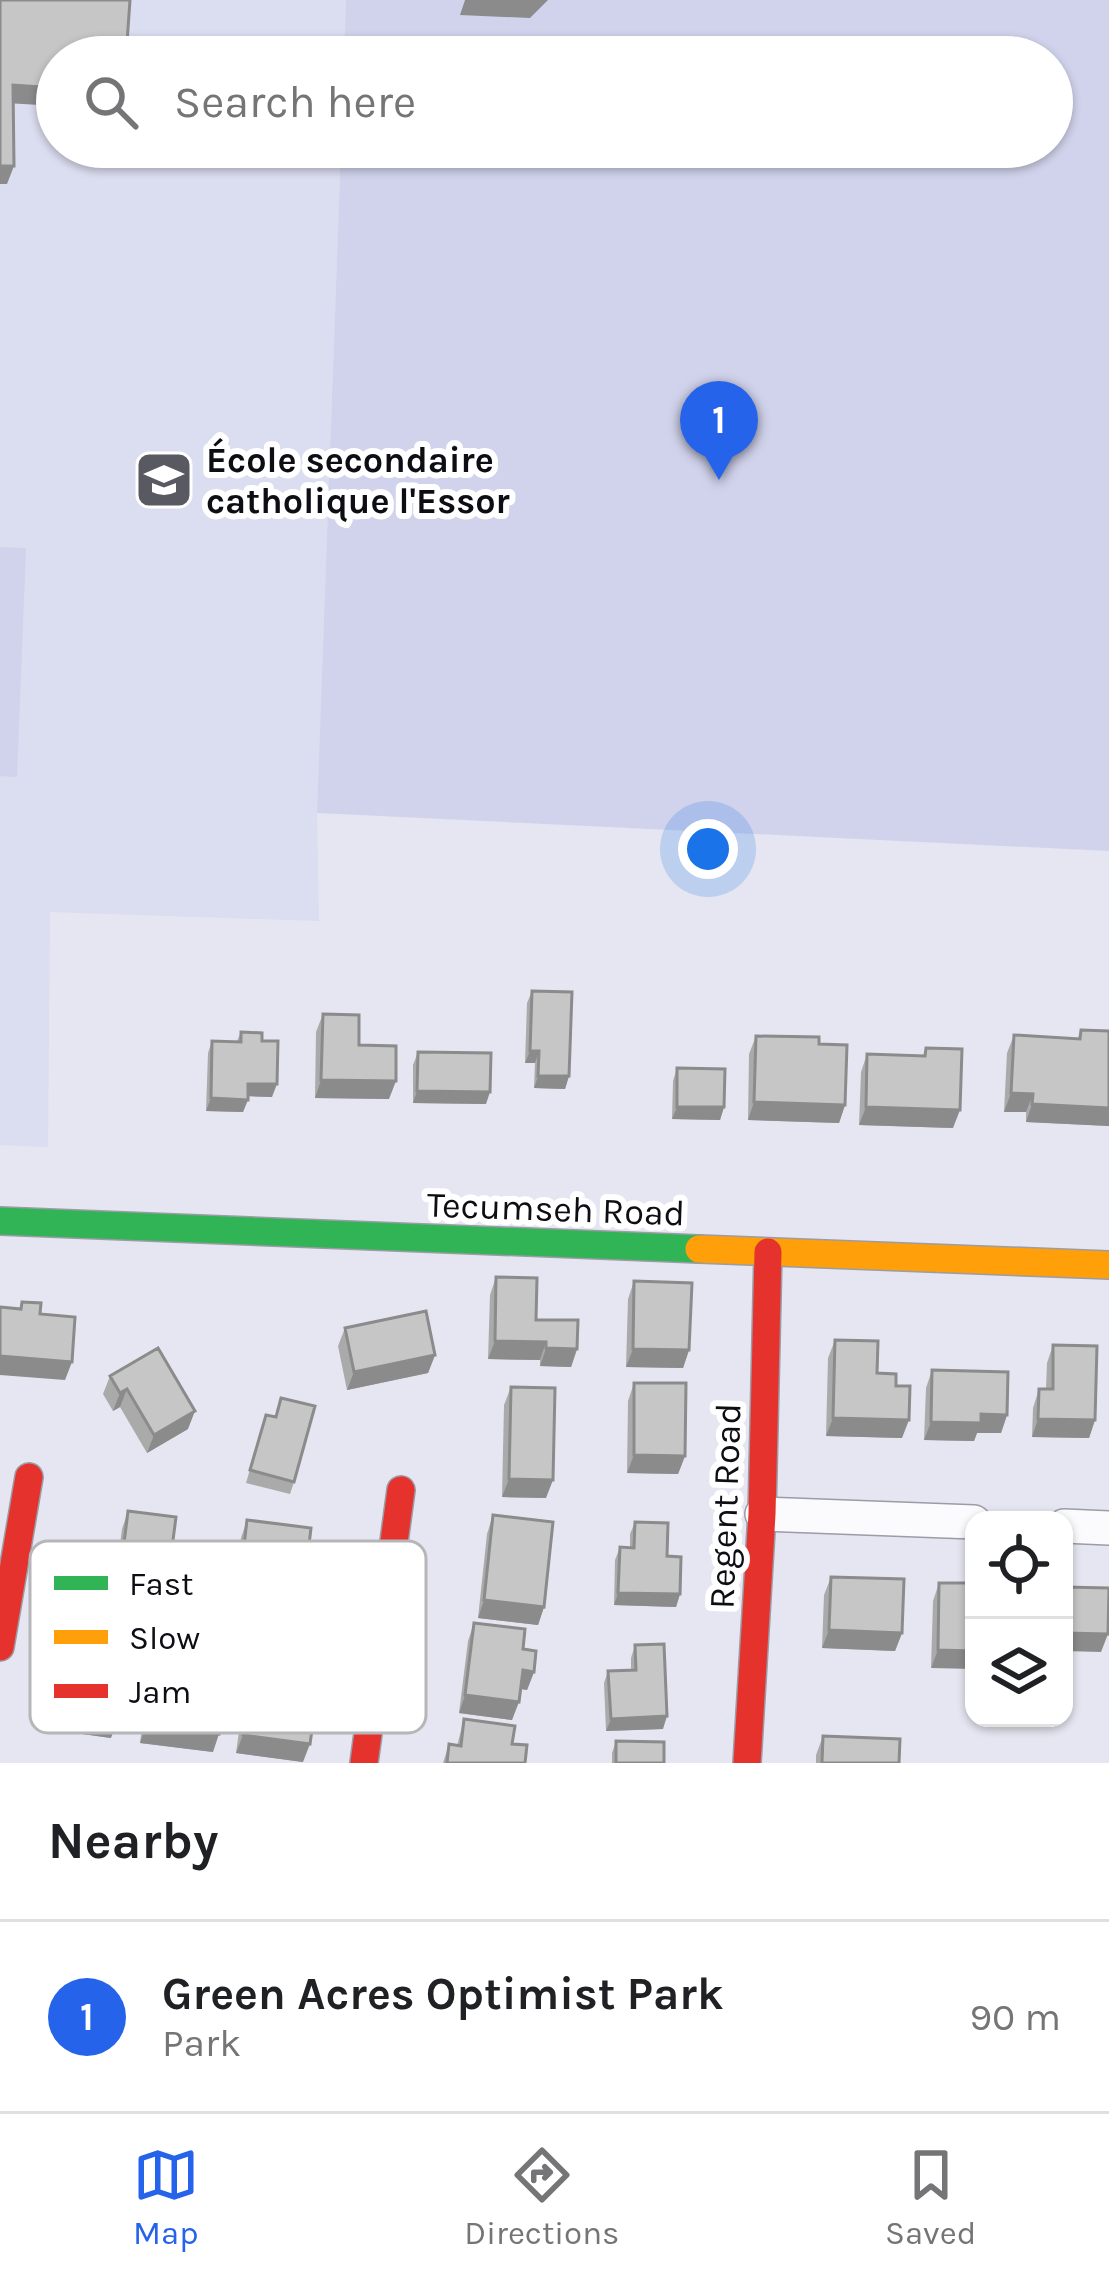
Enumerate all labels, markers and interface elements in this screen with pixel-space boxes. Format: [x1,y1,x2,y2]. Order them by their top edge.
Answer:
search box [36,36,1073,168]
icon: search [78,69,144,135]
text: Search here [174,76,416,128]
pin: 1 [680,381,758,480]
place label: École secondaire catholique l'Essor [206,438,510,523]
school or university icon: École secondaire catholique l'Essor [133,449,195,511]
your location [678,819,738,879]
street label: Tecumseh Road [426,1184,686,1234]
street label: Regent Road [700,1402,750,1610]
map controls [965,1511,1073,1727]
button: locate [965,1511,1073,1619]
legend [30,1541,426,1733]
text: Fast [129,1565,193,1603]
text: Slow [129,1619,200,1657]
button: layers [965,1619,1073,1727]
text: Jam [129,1673,191,1711]
text: Nearby [48,1811,218,1871]
text: Green Acres Optimist Park [162,1968,724,2020]
text: 1 [80,1994,94,2040]
text: 90 m [969,1994,1061,2040]
text: Park [162,2020,241,2066]
tab: Map [133,2142,199,2252]
tab: Directions [464,2142,619,2252]
tab: Saved [885,2142,976,2252]

